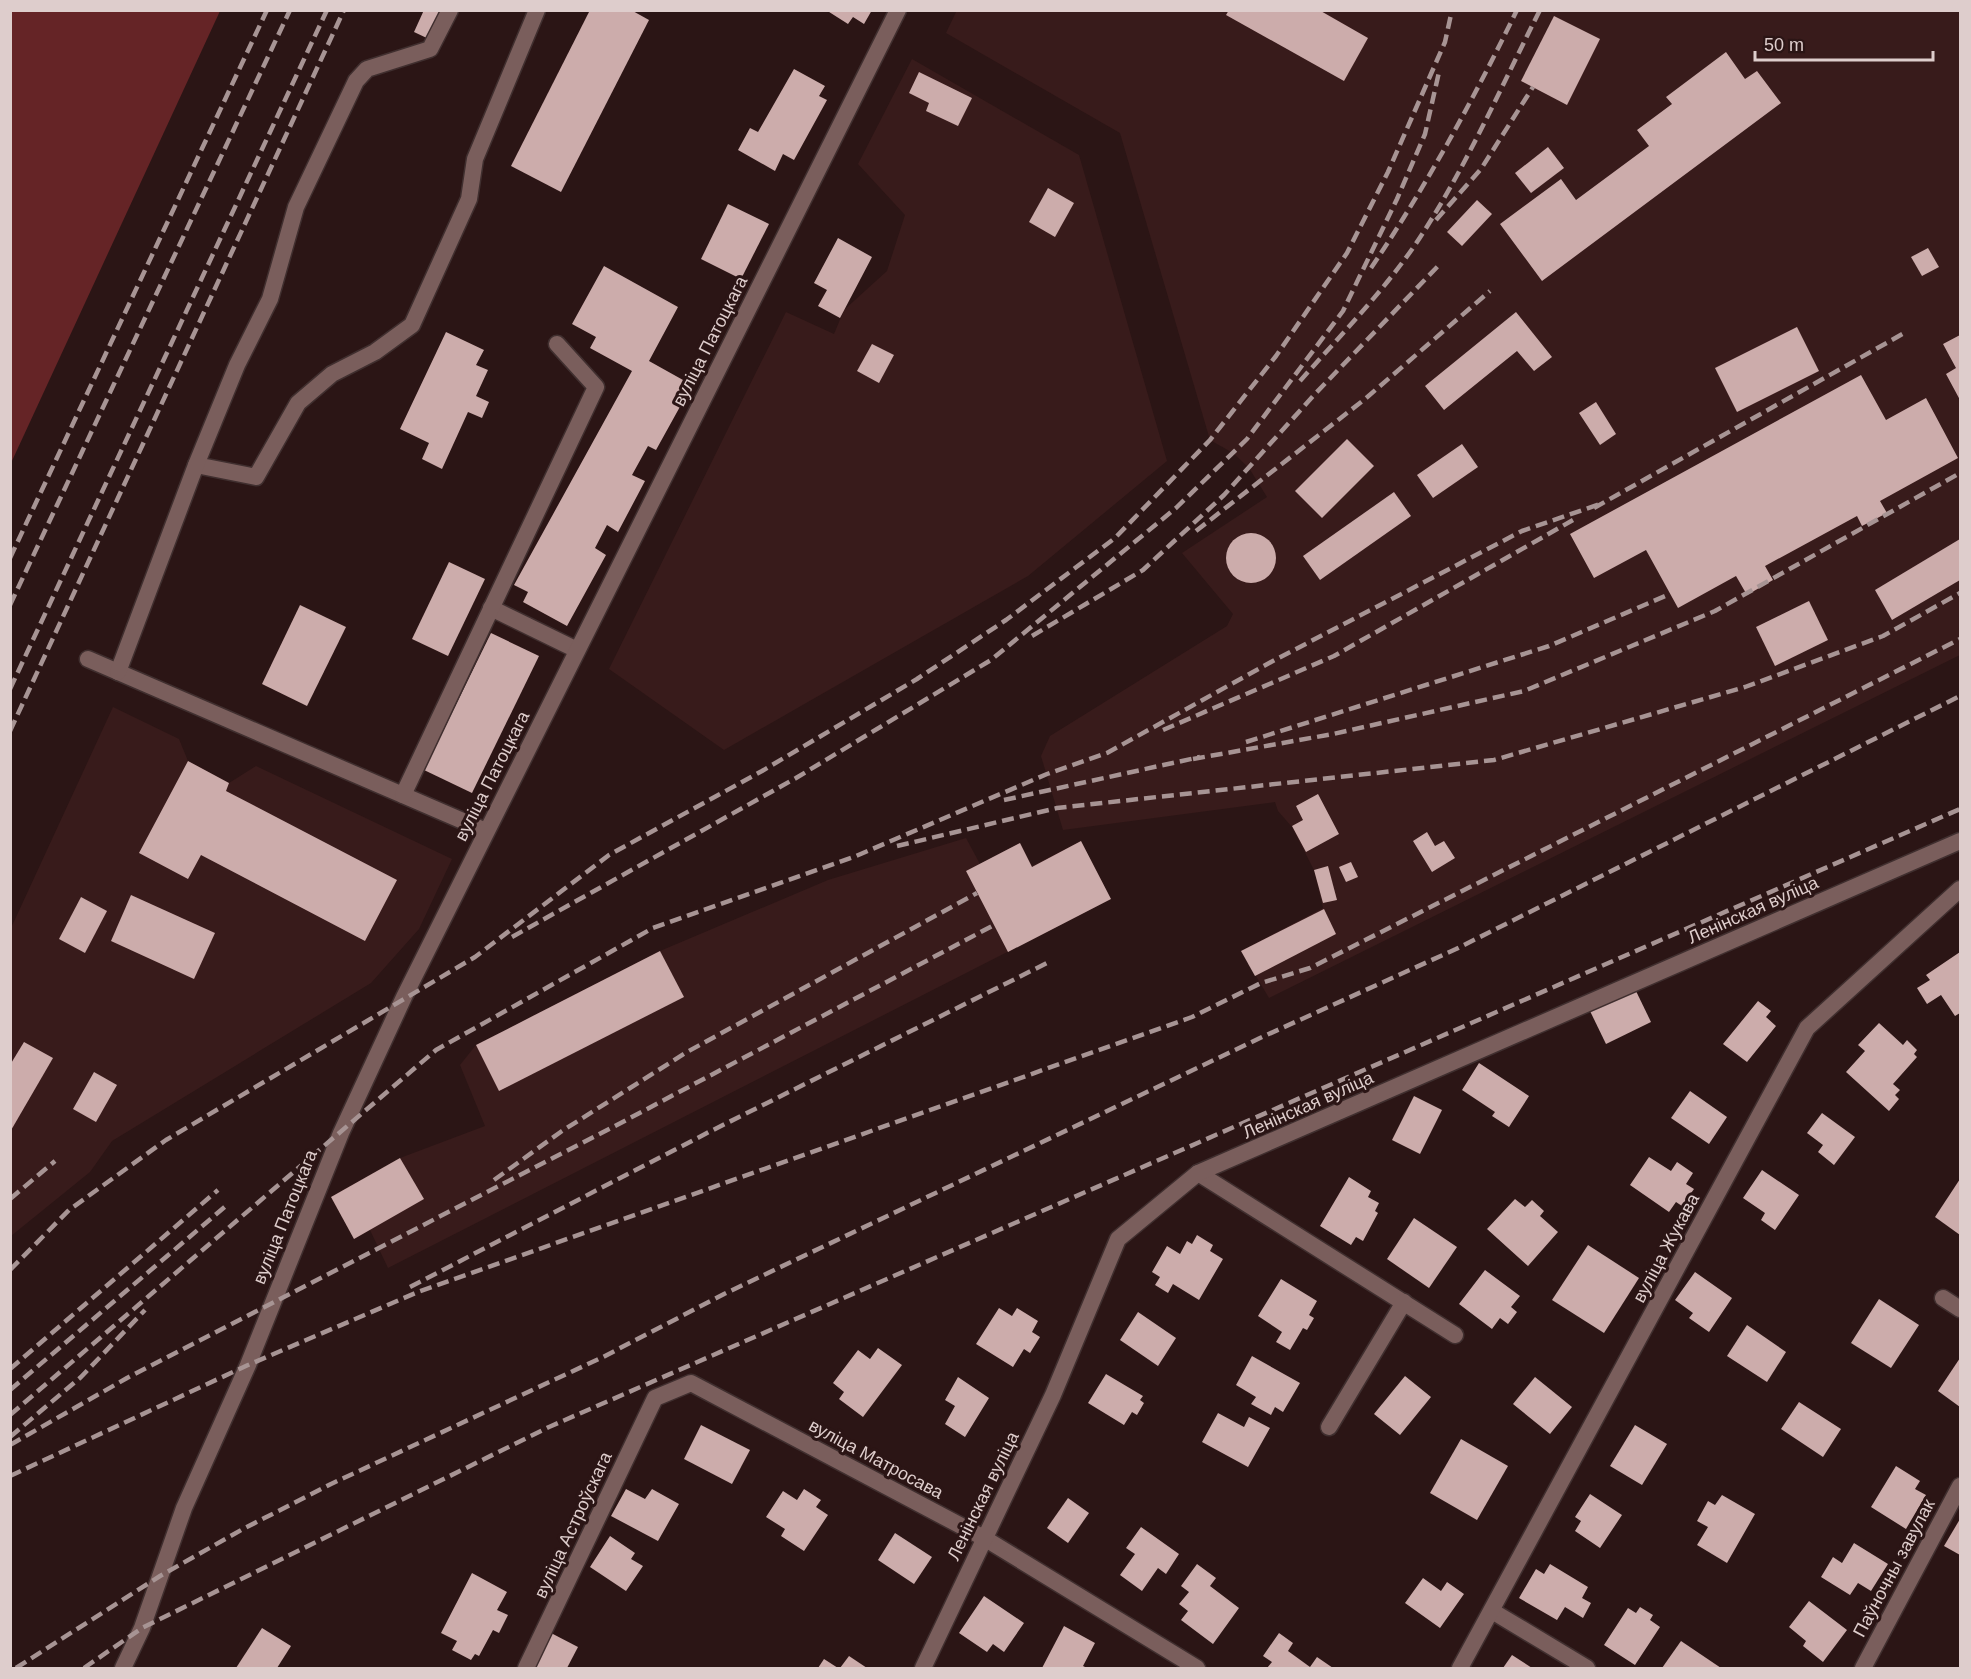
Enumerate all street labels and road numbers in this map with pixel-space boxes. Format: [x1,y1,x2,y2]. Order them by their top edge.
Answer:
street label: вуліца Патоцкага [669,272,752,409]
street label: вуліца Патоцкага [451,707,534,844]
street label: Ленінская вуліца [1685,872,1822,948]
street label: Ленінская вуліца [1240,1067,1377,1143]
street label: вуліца Патоцкага [249,1146,321,1287]
street label: вуліца Жукава [1629,1189,1704,1306]
street label: вуліца Матросава [805,1415,947,1503]
street label: Ленінская вуліца [943,1428,1023,1563]
street label: вуліца Астроўскага [530,1448,616,1601]
street label: Паўночны завулак [1849,1496,1939,1640]

